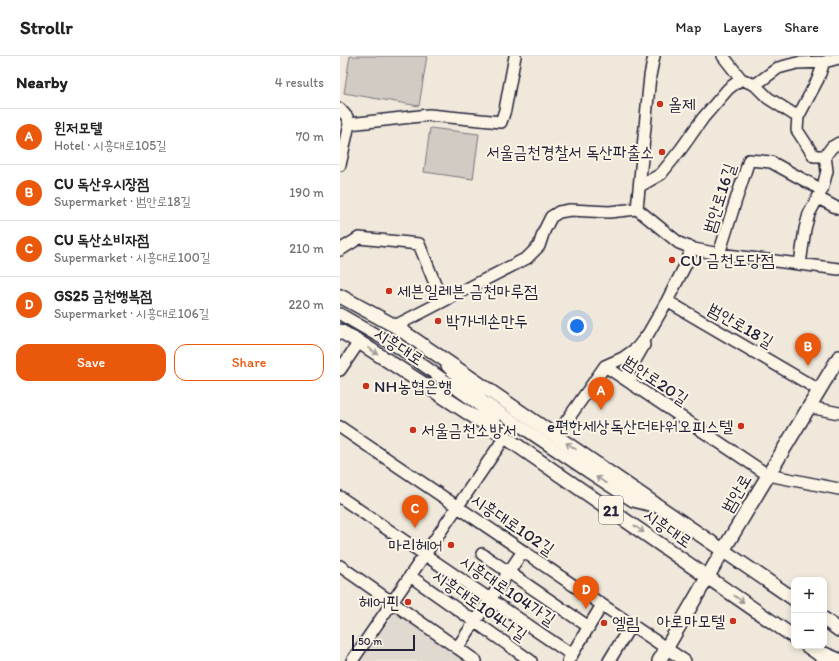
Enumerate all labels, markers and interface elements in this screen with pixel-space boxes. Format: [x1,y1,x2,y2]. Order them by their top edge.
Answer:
text: Strollr [20,16,73,39]
text: Map [676,19,701,36]
text: Layers [723,19,762,36]
text: Share [784,19,819,36]
text: Nearby [16,72,68,92]
text: 4 results [275,75,324,90]
place label: 올제 [668,94,695,114]
marker: 올제 [655,99,665,109]
text: 윈저모텔 [54,119,102,137]
text: A [25,129,33,144]
text: 70 m [296,129,324,144]
text: Hotel · 시흥대로105길 [54,138,166,153]
place label: 서울금천경찰서 독산파출소 [486,142,654,162]
marker: 서울금천경찰서 독산파출소 [657,147,667,157]
street label: 범안로16길 [698,161,740,235]
text: CU 독산우시장점 [54,175,149,193]
text: B [25,185,33,200]
text: 190 m [289,185,324,200]
text: Supermarket · 범안로18길 [54,194,191,209]
text: CU 독산소비자점 [54,231,149,249]
text: C [25,241,33,256]
text: 210 m [289,241,324,256]
text: Supermarket · 시흥대로100길 [54,250,210,265]
place label: CU 금천도당점 [680,250,775,270]
marker: CU 금천도당점 [667,255,677,265]
place label: 세븐일레븐 금천마루점 [397,281,538,301]
marker: 세븐일레븐 금천마루점 [384,286,394,296]
text: GS25 금천행복점 [54,287,152,305]
text: D [25,297,33,312]
text: 220 m [288,297,324,312]
street label: 범안로18길 [705,298,777,352]
text: Supermarket · 시흥대로106길 [54,306,209,321]
place label: 박가네손만두 [446,311,528,331]
marker: 박가네손만두 [433,316,443,326]
your location [567,316,587,336]
street label: 시흥대로 [371,323,427,369]
pin: B [795,333,821,366]
button: Save [16,344,166,381]
button: Share [174,344,324,381]
one-way arrow [368,347,379,355]
street label: 범안로20길 [620,351,693,409]
place label: NH농협은행 [374,376,452,396]
pin: A [588,377,614,410]
marker: NH농협은행 [361,381,371,391]
place label: e편한세상독산더타워오피스텔 [547,416,733,436]
place label: 서울금천소방서 [421,420,517,440]
marker: e편한세상독산더타워오피스텔 [736,421,746,431]
marker: 서울금천소방서 [408,425,418,435]
one-way arrow [565,442,577,450]
street label: 범안로 [717,470,755,516]
one-way arrow [596,476,607,484]
street label: 시흥대로102길 [468,489,559,559]
pin: C [402,495,428,528]
road number: 21 [599,496,623,524]
street label: 시흥대로 [640,504,696,552]
one-way arrow [633,525,644,533]
place label: 마리헤어 [388,535,443,555]
marker: 마리헤어 [446,540,456,550]
street label: 시흥대로104가길 [457,551,560,629]
street label: 시흥대로104나길 [429,565,531,645]
pin: D [573,576,599,609]
map controls [791,577,827,649]
button: + [791,577,827,613]
place label: 헤어핀 [359,592,400,612]
one-way arrow [733,595,744,603]
marker: 헤어핀 [403,597,413,607]
place label: 아로마모텔 [657,611,725,631]
place label: 엘림 [612,613,640,633]
button: − [791,613,827,649]
marker: 아로마모텔 [728,616,738,626]
marker: 엘림 [599,618,609,628]
scale bar [352,633,415,652]
text: 50 m [358,635,382,648]

